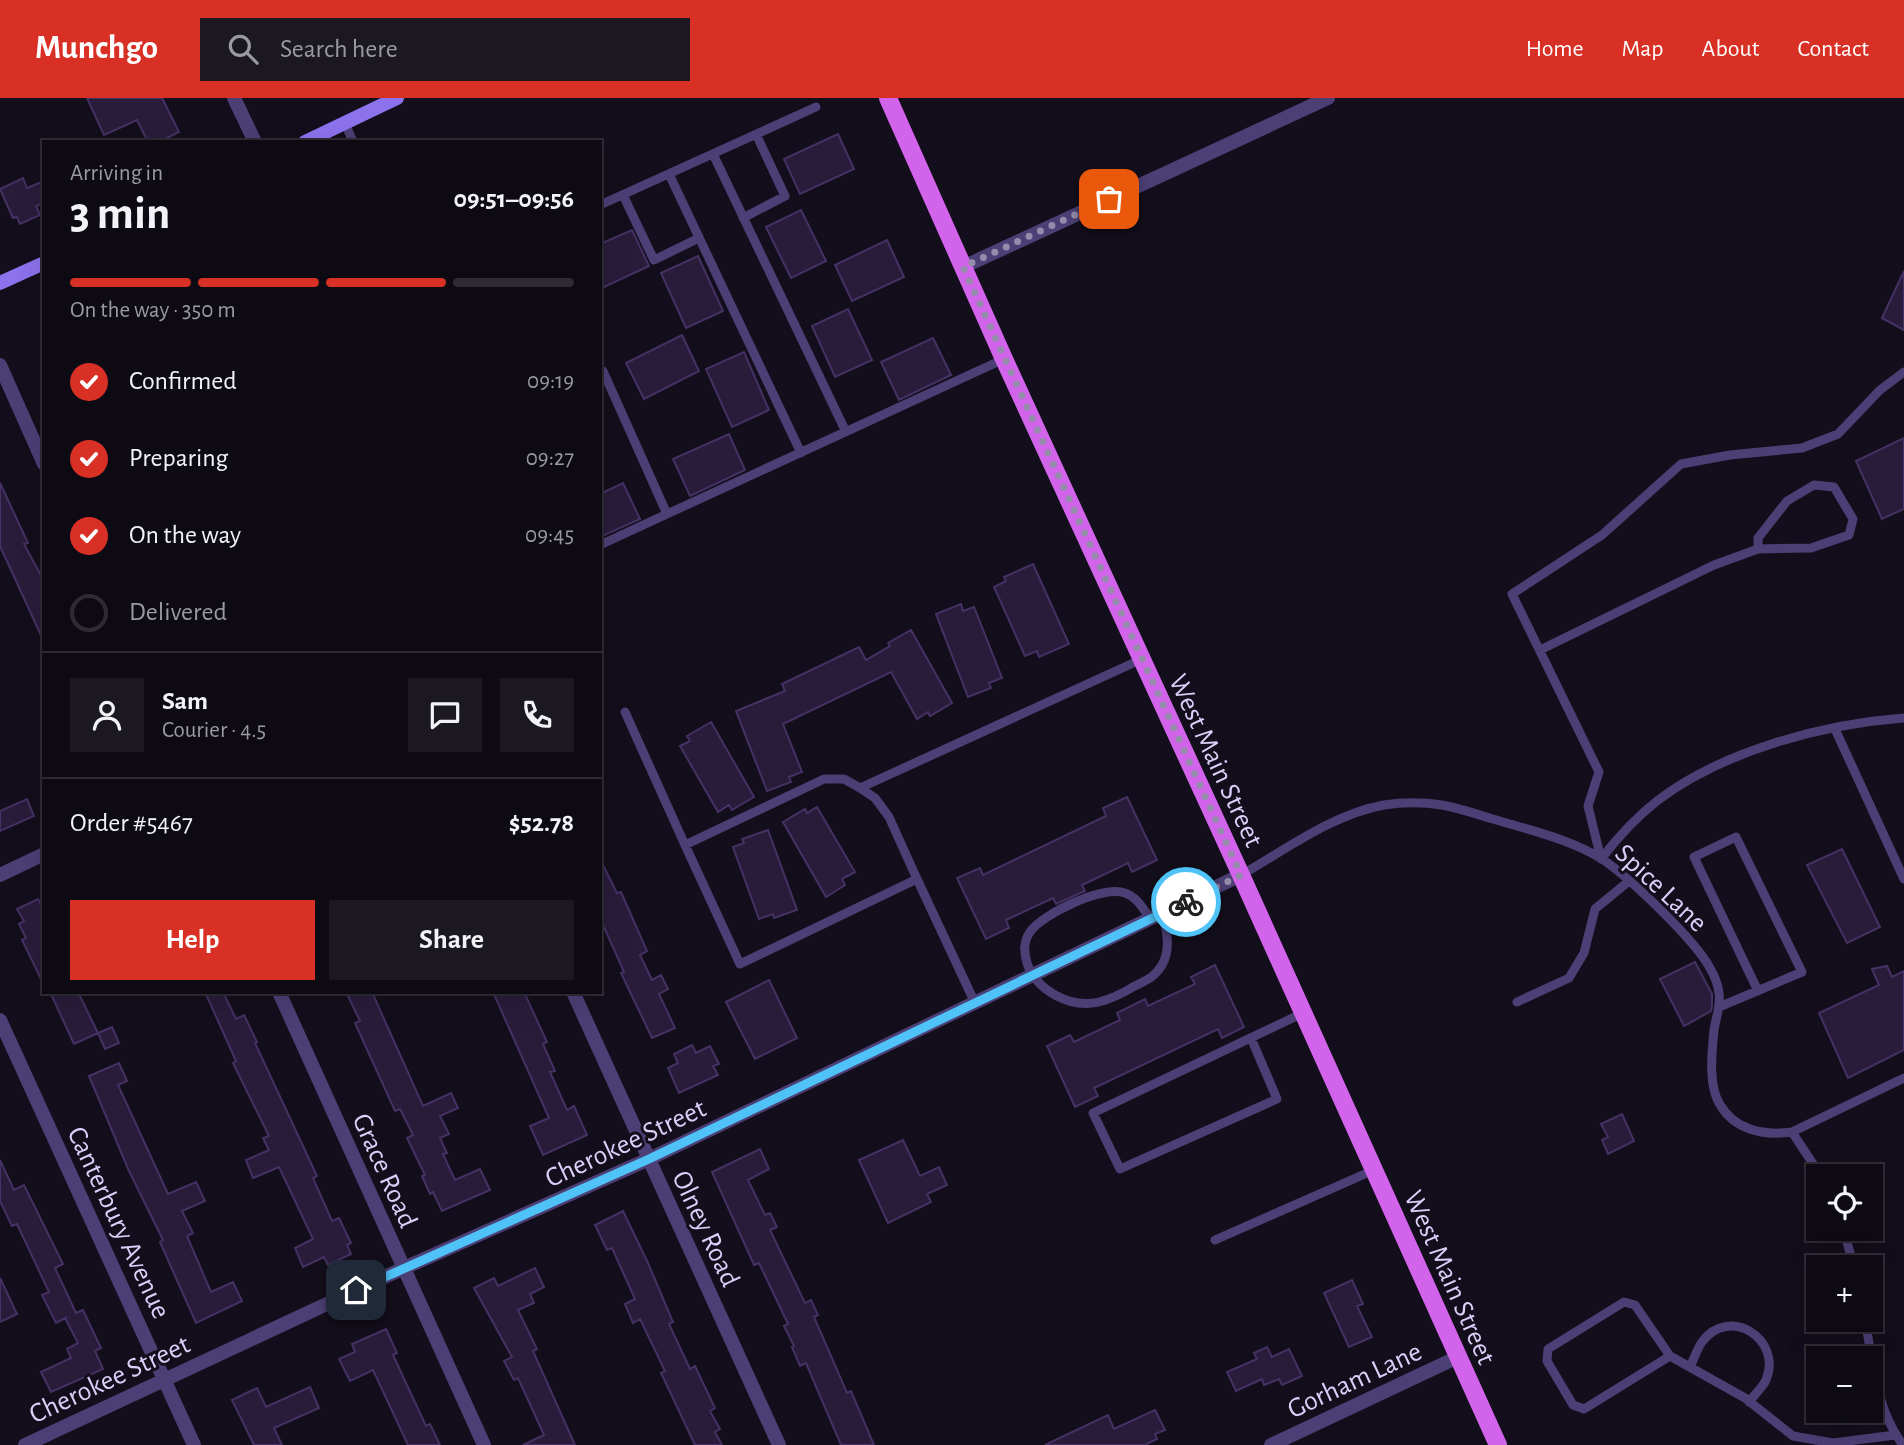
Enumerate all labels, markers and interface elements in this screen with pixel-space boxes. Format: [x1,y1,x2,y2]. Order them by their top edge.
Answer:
search box [200,18,690,81]
icon: search [224,30,262,68]
text: Munchgo [35,32,158,65]
text: Search here [280,36,398,62]
text: Home [1526,37,1584,61]
text: Map [1622,37,1664,61]
text: About [1702,37,1759,61]
text: Contact [1797,37,1869,61]
text: Arriving in [70,162,163,185]
pin [1079,169,1139,229]
icon: bag [1090,180,1128,218]
text: 09:51–09:56 [454,186,574,212]
text: 3 min [70,191,170,237]
text: On the way · 350 m [70,299,236,322]
icon: check [70,363,108,401]
text: Confirmed [129,368,237,394]
text: 09:19 [527,370,574,393]
icon: check [70,440,108,478]
text: Preparing [129,445,228,471]
text: 09:27 [526,447,574,470]
icon: check [70,517,108,555]
text: On the way [129,522,241,548]
text: 09:45 [525,524,574,547]
text: Delivered [129,599,227,625]
street label: West Main Street [1163,670,1267,852]
button: person [70,678,144,752]
button: chat [408,678,482,752]
button: phone [500,678,574,752]
text: Sam [162,688,208,714]
text: Courier · 4.5 [162,719,266,742]
text: Order #5467 [70,810,193,836]
text: $52.78 [509,810,574,836]
street label: Spice Lane [1609,839,1712,938]
courier [1151,867,1221,937]
icon: bike [1167,883,1205,921]
button: Help [70,900,315,980]
button: Share [329,900,574,980]
street label: Cherokee Street [541,1094,710,1193]
street label: Grace Road [347,1109,422,1232]
street label: Canterbury Avenue [62,1123,175,1323]
map controls [1806,1164,1883,1423]
button: locate [1806,1164,1883,1241]
street label: Olney Road [666,1167,744,1291]
street label: West Main Street [1398,1187,1500,1369]
button: + [1806,1255,1883,1332]
pin [326,1260,386,1320]
icon: home [337,1271,375,1309]
street label: Cherokee Street [25,1330,194,1429]
street label: Gorham Lane [1283,1338,1426,1424]
button: − [1806,1346,1883,1423]

